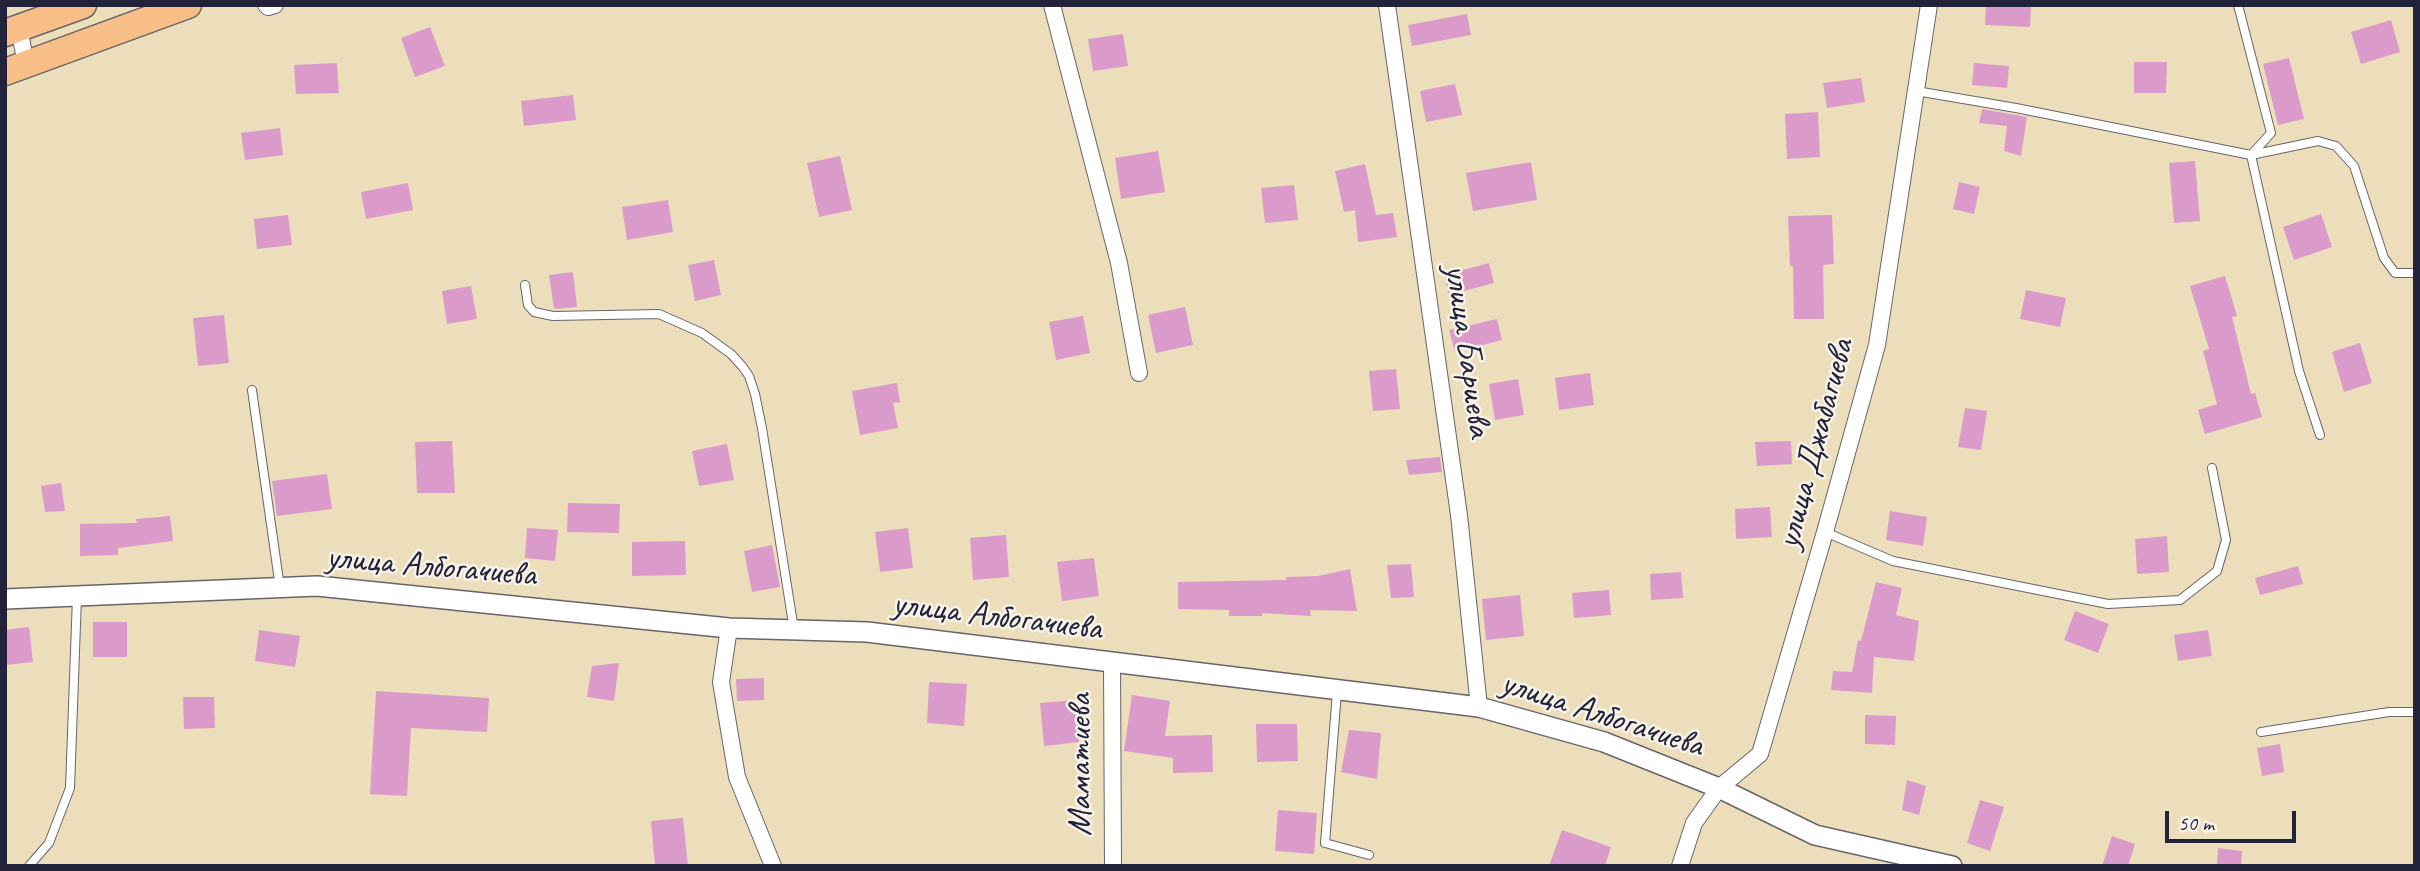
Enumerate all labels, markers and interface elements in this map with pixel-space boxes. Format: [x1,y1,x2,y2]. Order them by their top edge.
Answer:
street label: улица Бариева [1434,262,1500,440]
street label: улица Джабагиева [1768,335,1864,553]
street label: улица Албогачиева [324,537,538,597]
street label: улица Албогачиева [890,583,1104,651]
street label: улица Албогачиева [1496,663,1708,767]
street label: Маматиева [1060,694,1102,836]
scale bar [2168,798,2299,842]
text: 50 m [2178,810,2214,836]

